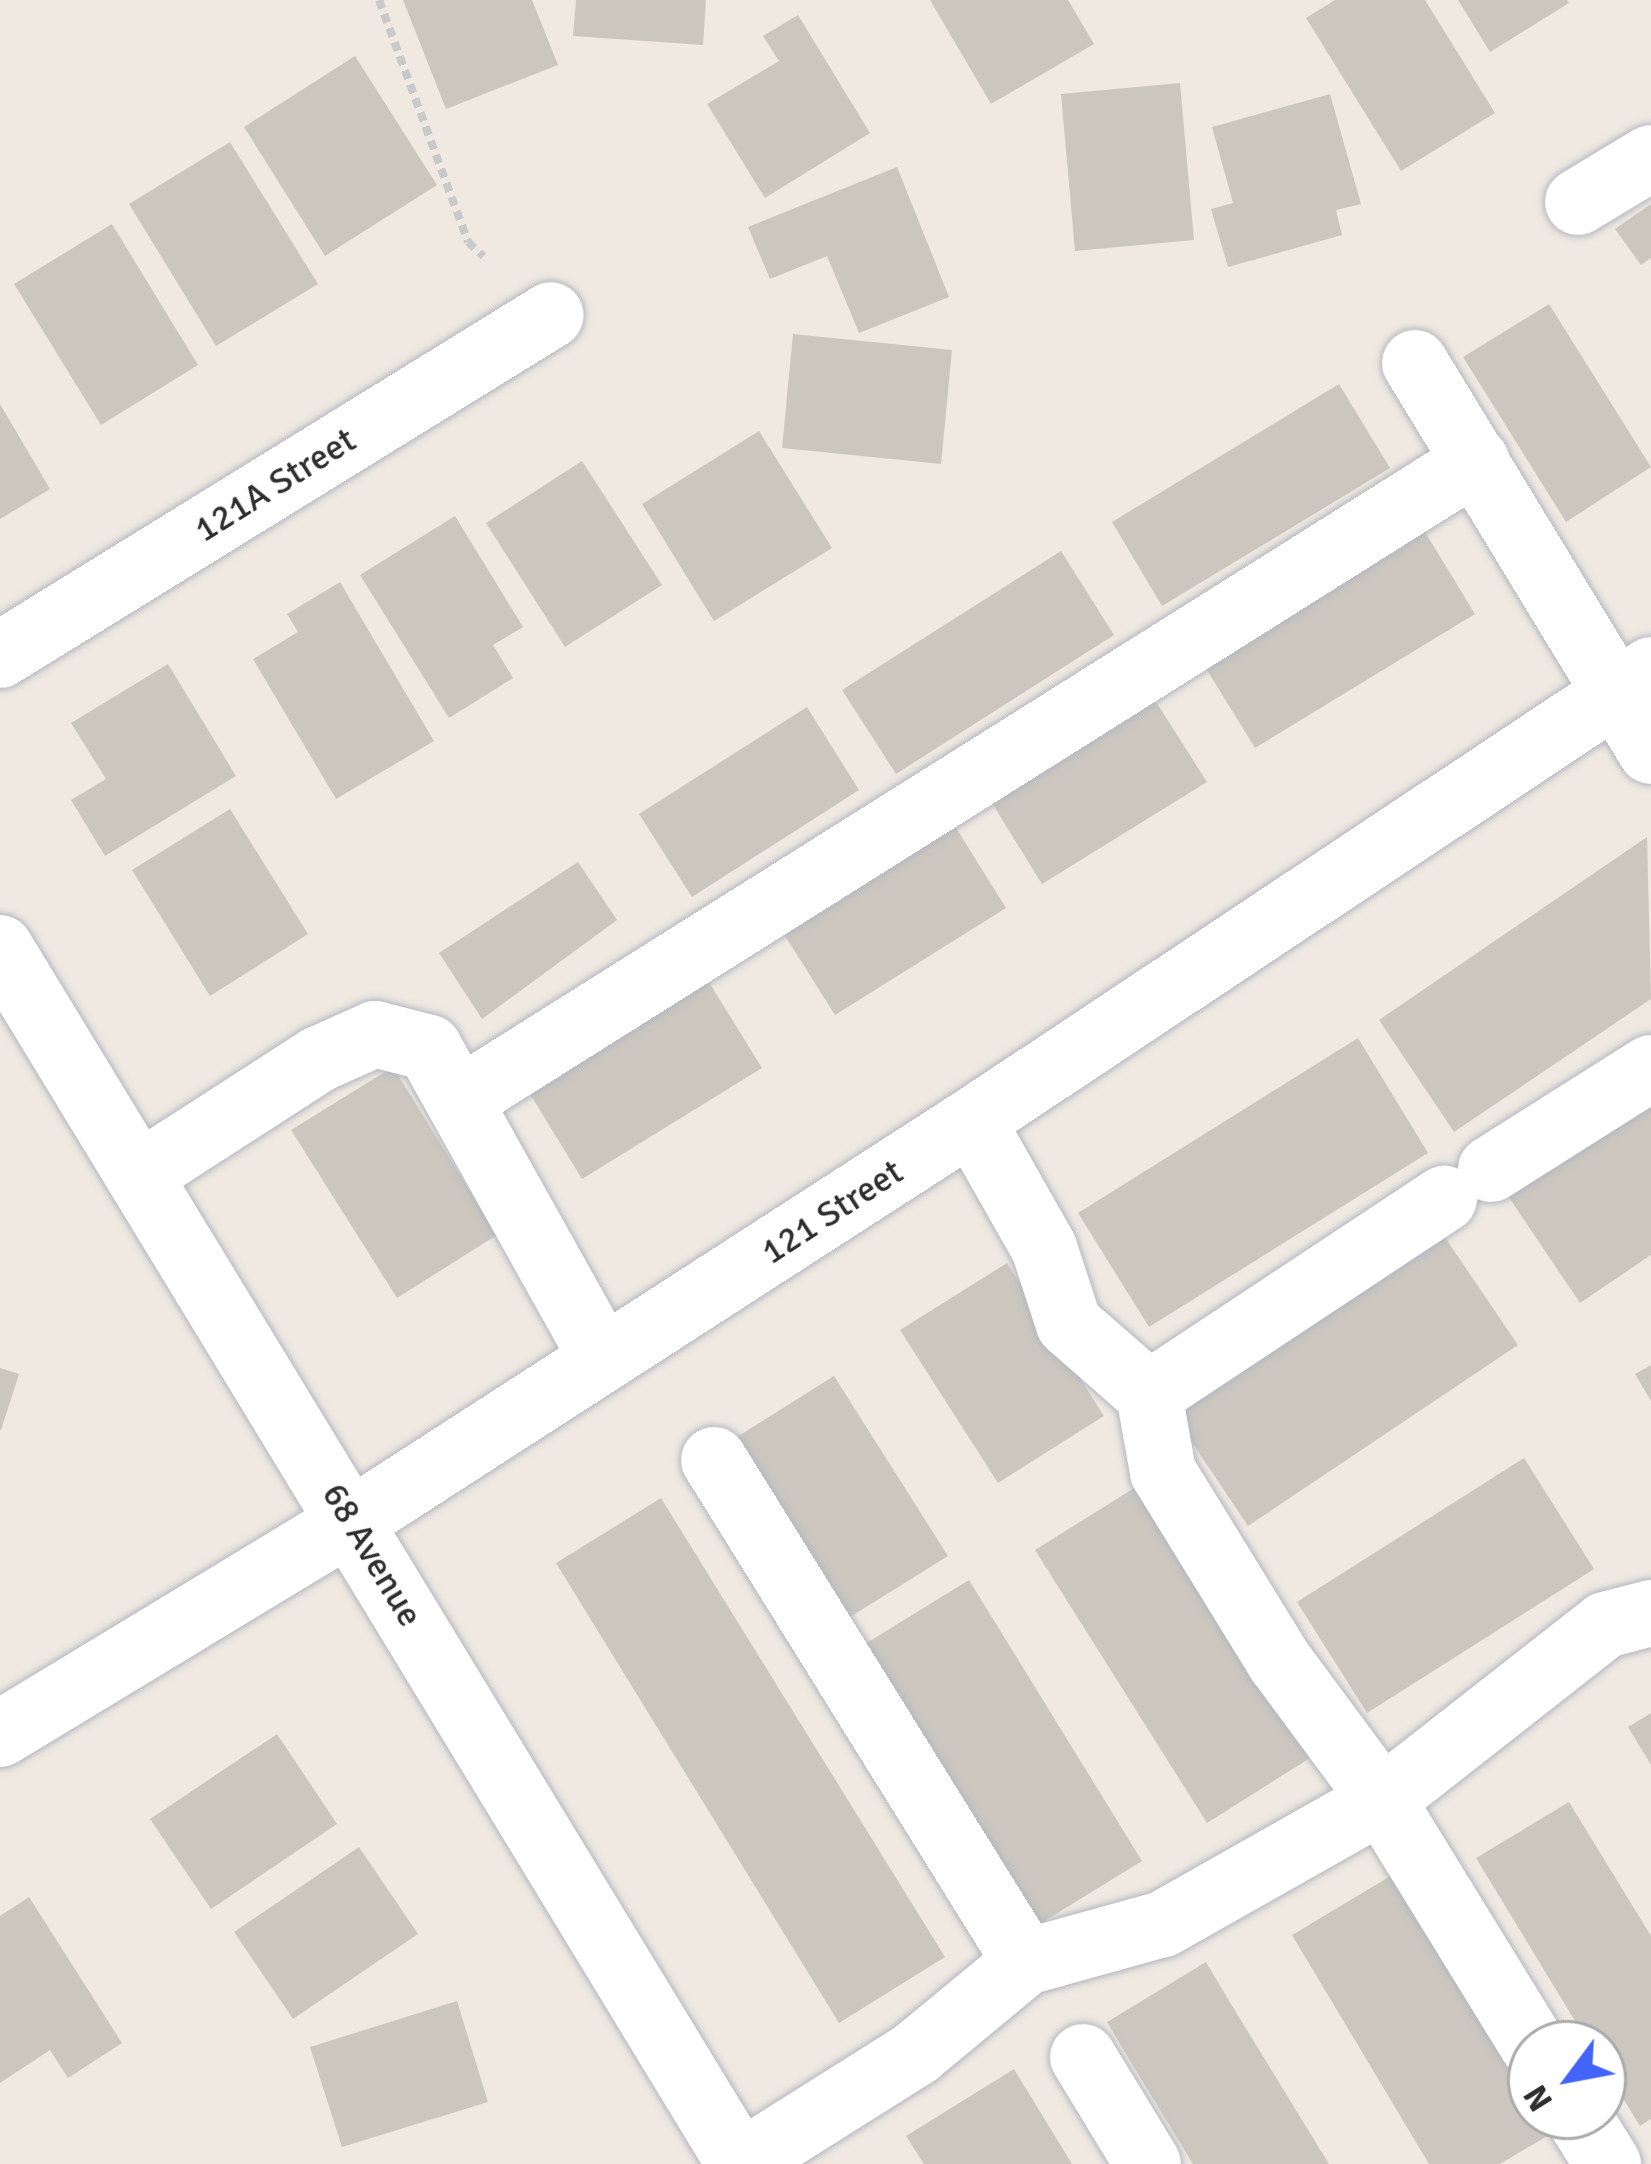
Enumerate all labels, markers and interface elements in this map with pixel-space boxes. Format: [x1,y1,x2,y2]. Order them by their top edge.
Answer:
street label: 121A Street [186,418,364,552]
street label: 121 Street [753,1150,911,1274]
street label: 68 Avenue [312,1476,432,1634]
north arrow [1507,2020,1627,2140]
text: N [1515,2077,1562,2118]

